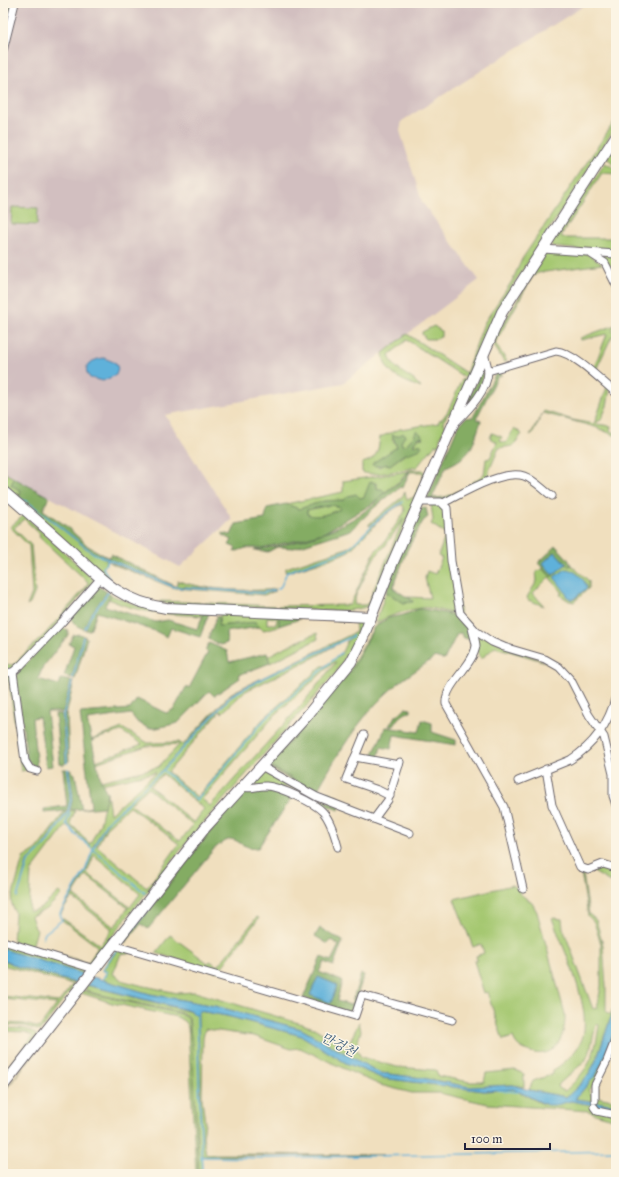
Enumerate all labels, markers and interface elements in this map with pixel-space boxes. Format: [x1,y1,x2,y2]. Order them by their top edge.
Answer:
water label: 만겅천 [318,1029,360,1061]
scale bar [465,1125,550,1151]
text: 100 m [471,1132,502,1146]

